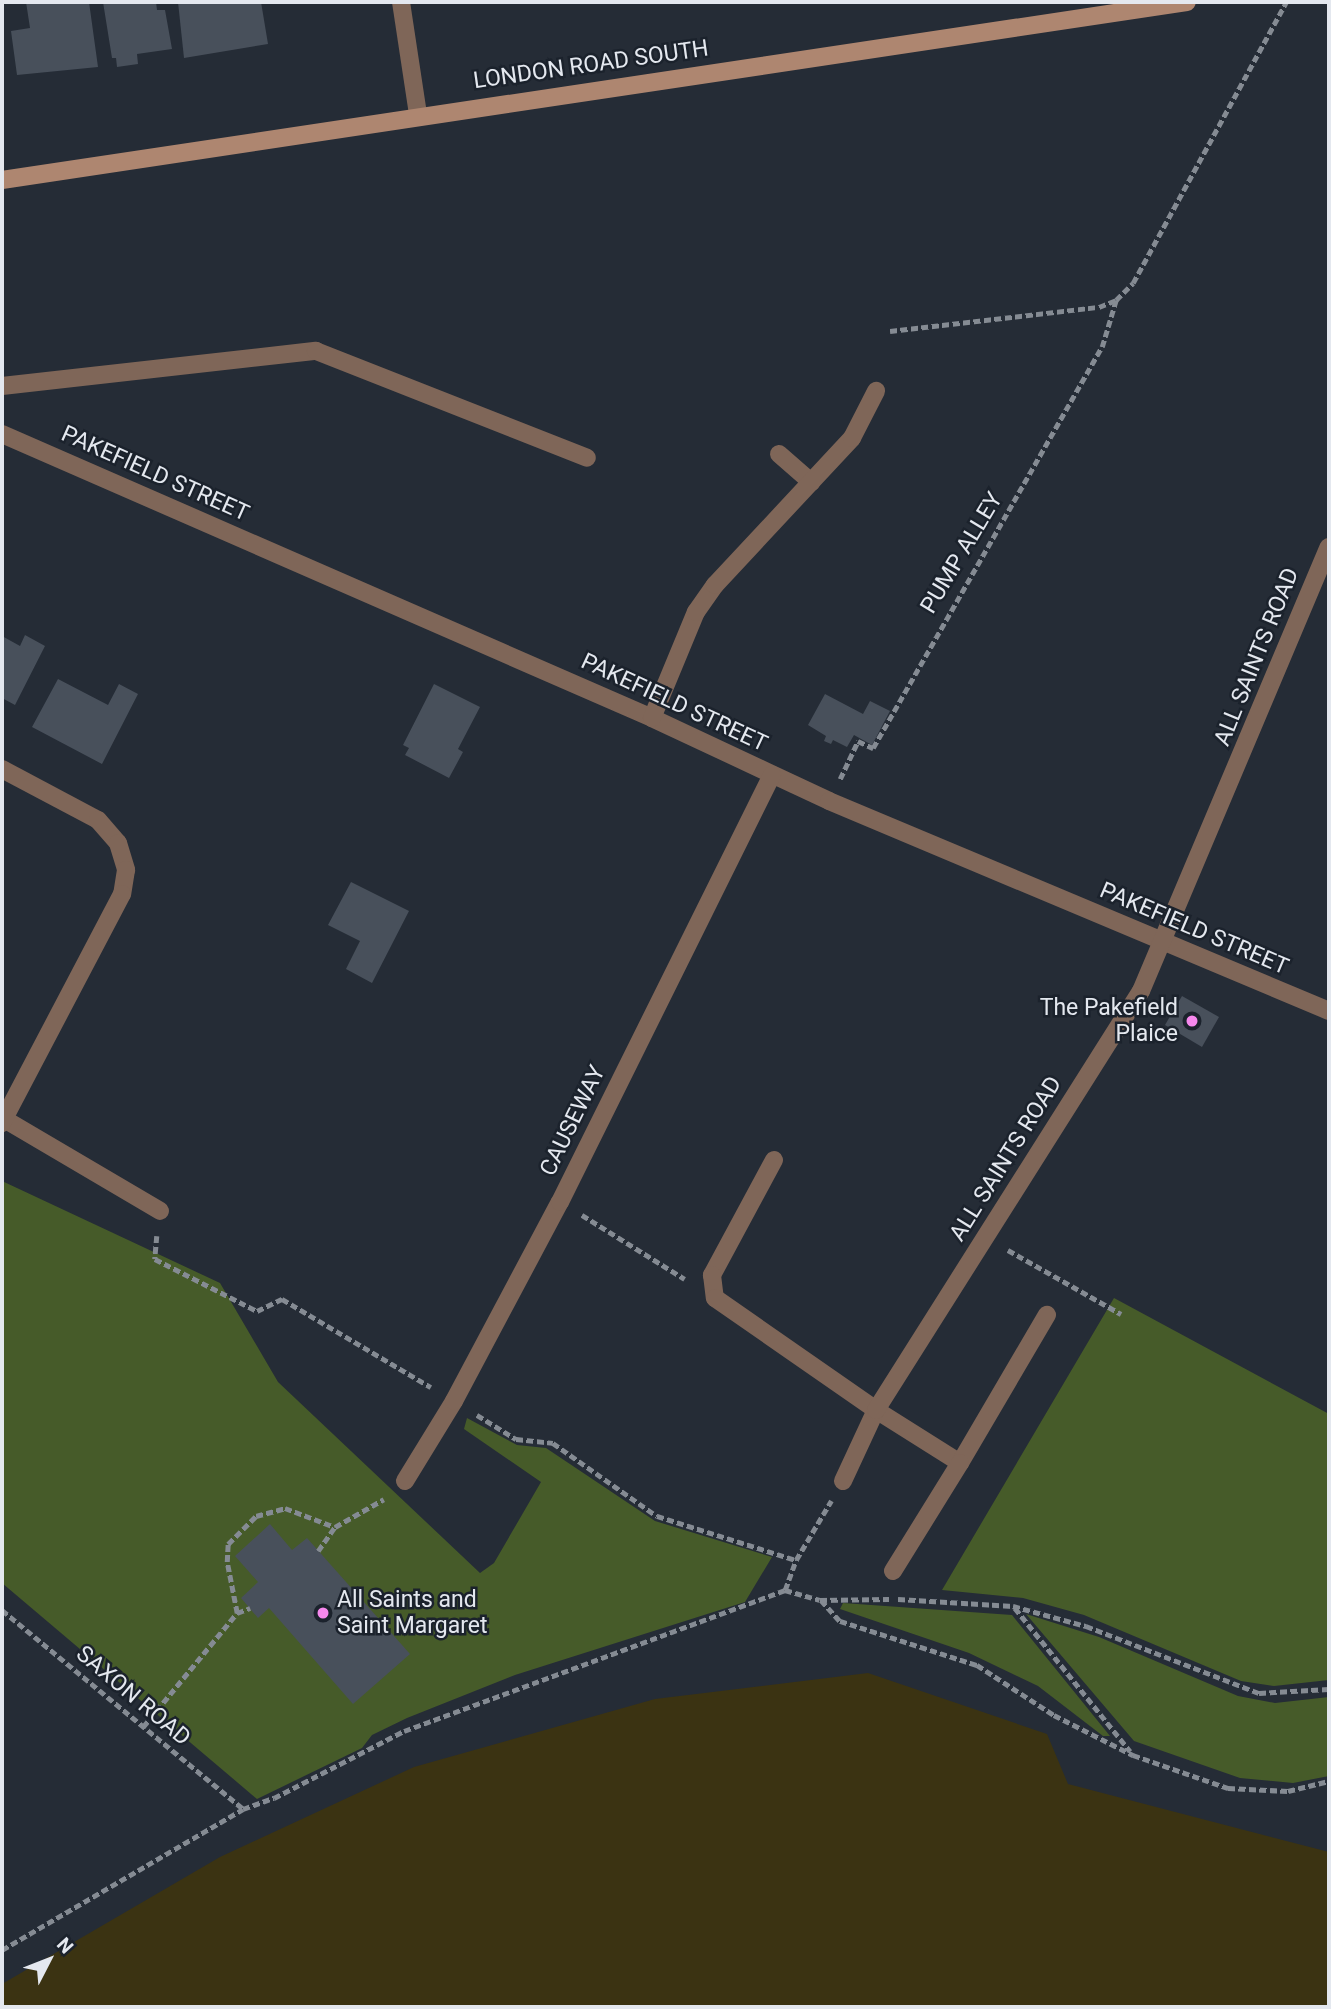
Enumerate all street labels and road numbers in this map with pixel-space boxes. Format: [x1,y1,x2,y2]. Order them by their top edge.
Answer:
street label: LONDON ROAD SOUTH [472,35,710,95]
street label: PAKEFIELD STREET [57,420,253,528]
street label: PUMP ALLEY [915,487,1009,619]
street label: ALL SAINTS ROAD [1209,564,1305,750]
street label: PAKEFIELD STREET [576,648,772,758]
street label: PAKEFIELD STREET [1095,877,1293,981]
street label: CAUSEWAY [534,1061,612,1181]
street label: ALL SAINTS ROAD [944,1071,1068,1247]
street label: SAXON ROAD [70,1640,196,1752]

